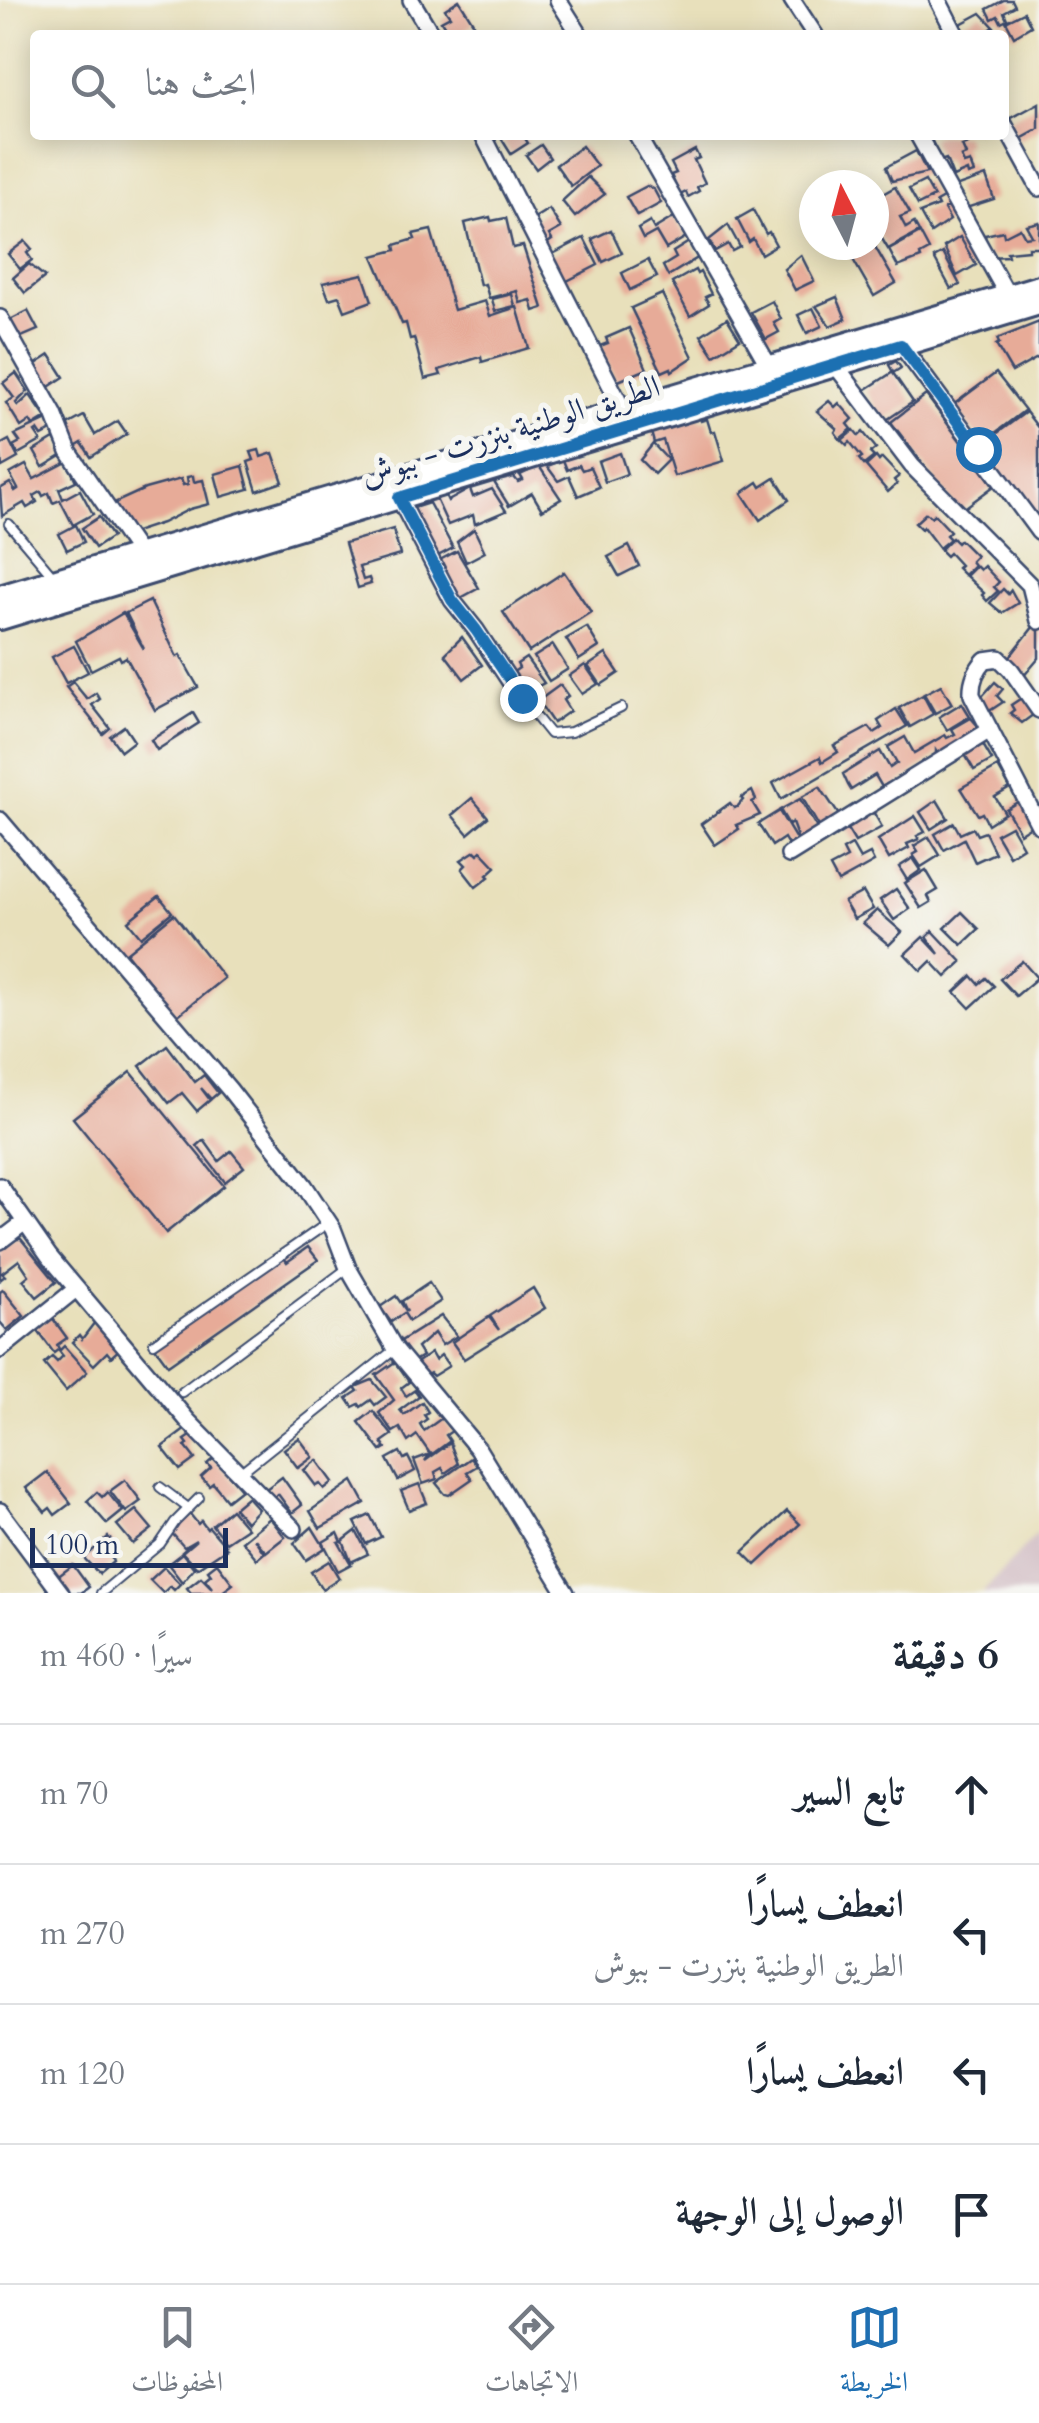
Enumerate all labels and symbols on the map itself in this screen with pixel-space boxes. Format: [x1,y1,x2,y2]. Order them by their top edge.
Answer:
north arrow [799,170,889,260]
street label: الطريق الوطنية بنزرت - ببوش [355,364,665,497]
route start [956,427,1002,473]
route end [500,676,546,722]
scale bar [30,1523,228,1568]

